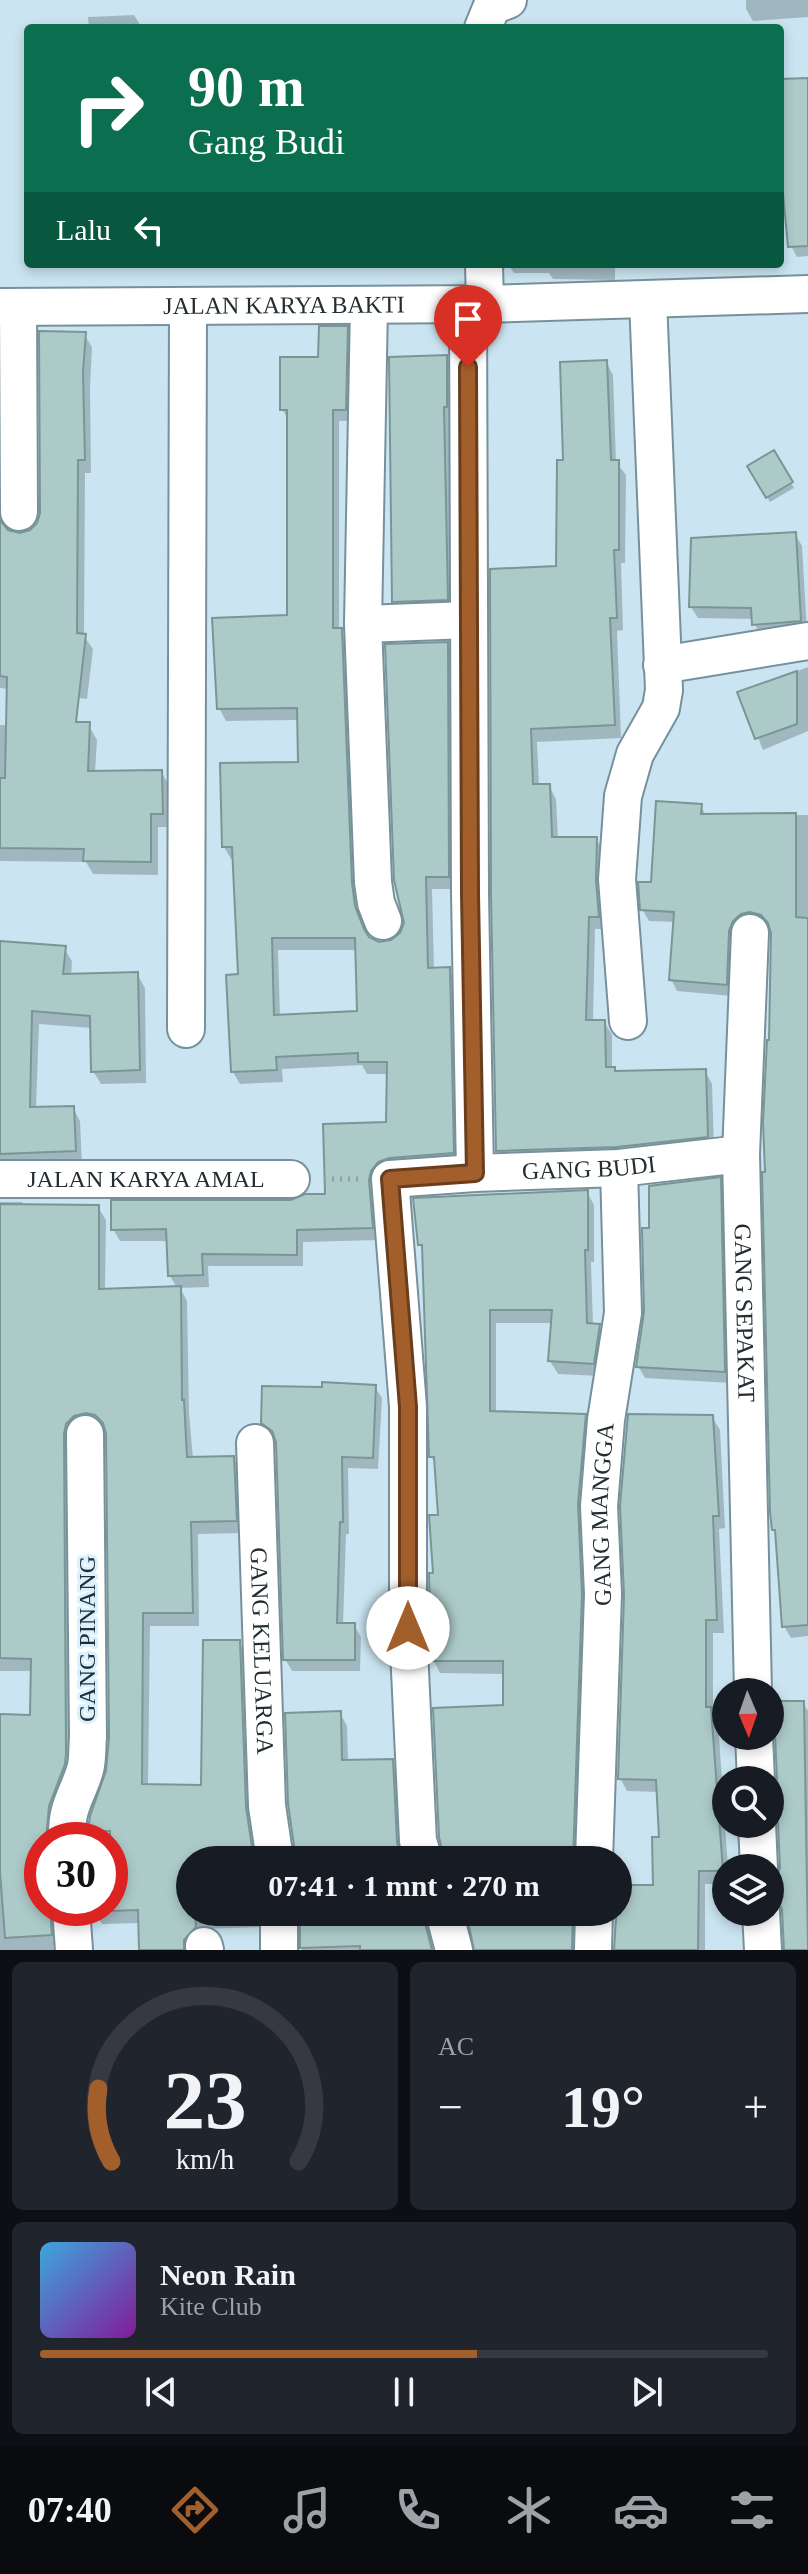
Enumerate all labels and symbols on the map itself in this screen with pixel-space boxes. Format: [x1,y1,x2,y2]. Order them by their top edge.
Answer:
pin [434,285,502,367]
street label: JALAN KARYA BAKTI [163,291,405,319]
street label: GANG BUDI [521,1151,657,1184]
street label: JALAN KARYA AMAL [27,1166,265,1192]
street label: GANG SEPAKAT [730,1223,760,1403]
street label: GANG MANGGA [586,1421,619,1606]
street label: GANG KELUARGA [245,1547,278,1756]
street label: GANG PINANG [74,1556,100,1722]
position arrow [366,1586,450,1670]
north arrow [712,1678,784,1750]
speed limit sign: 30 [24,1822,128,1926]

